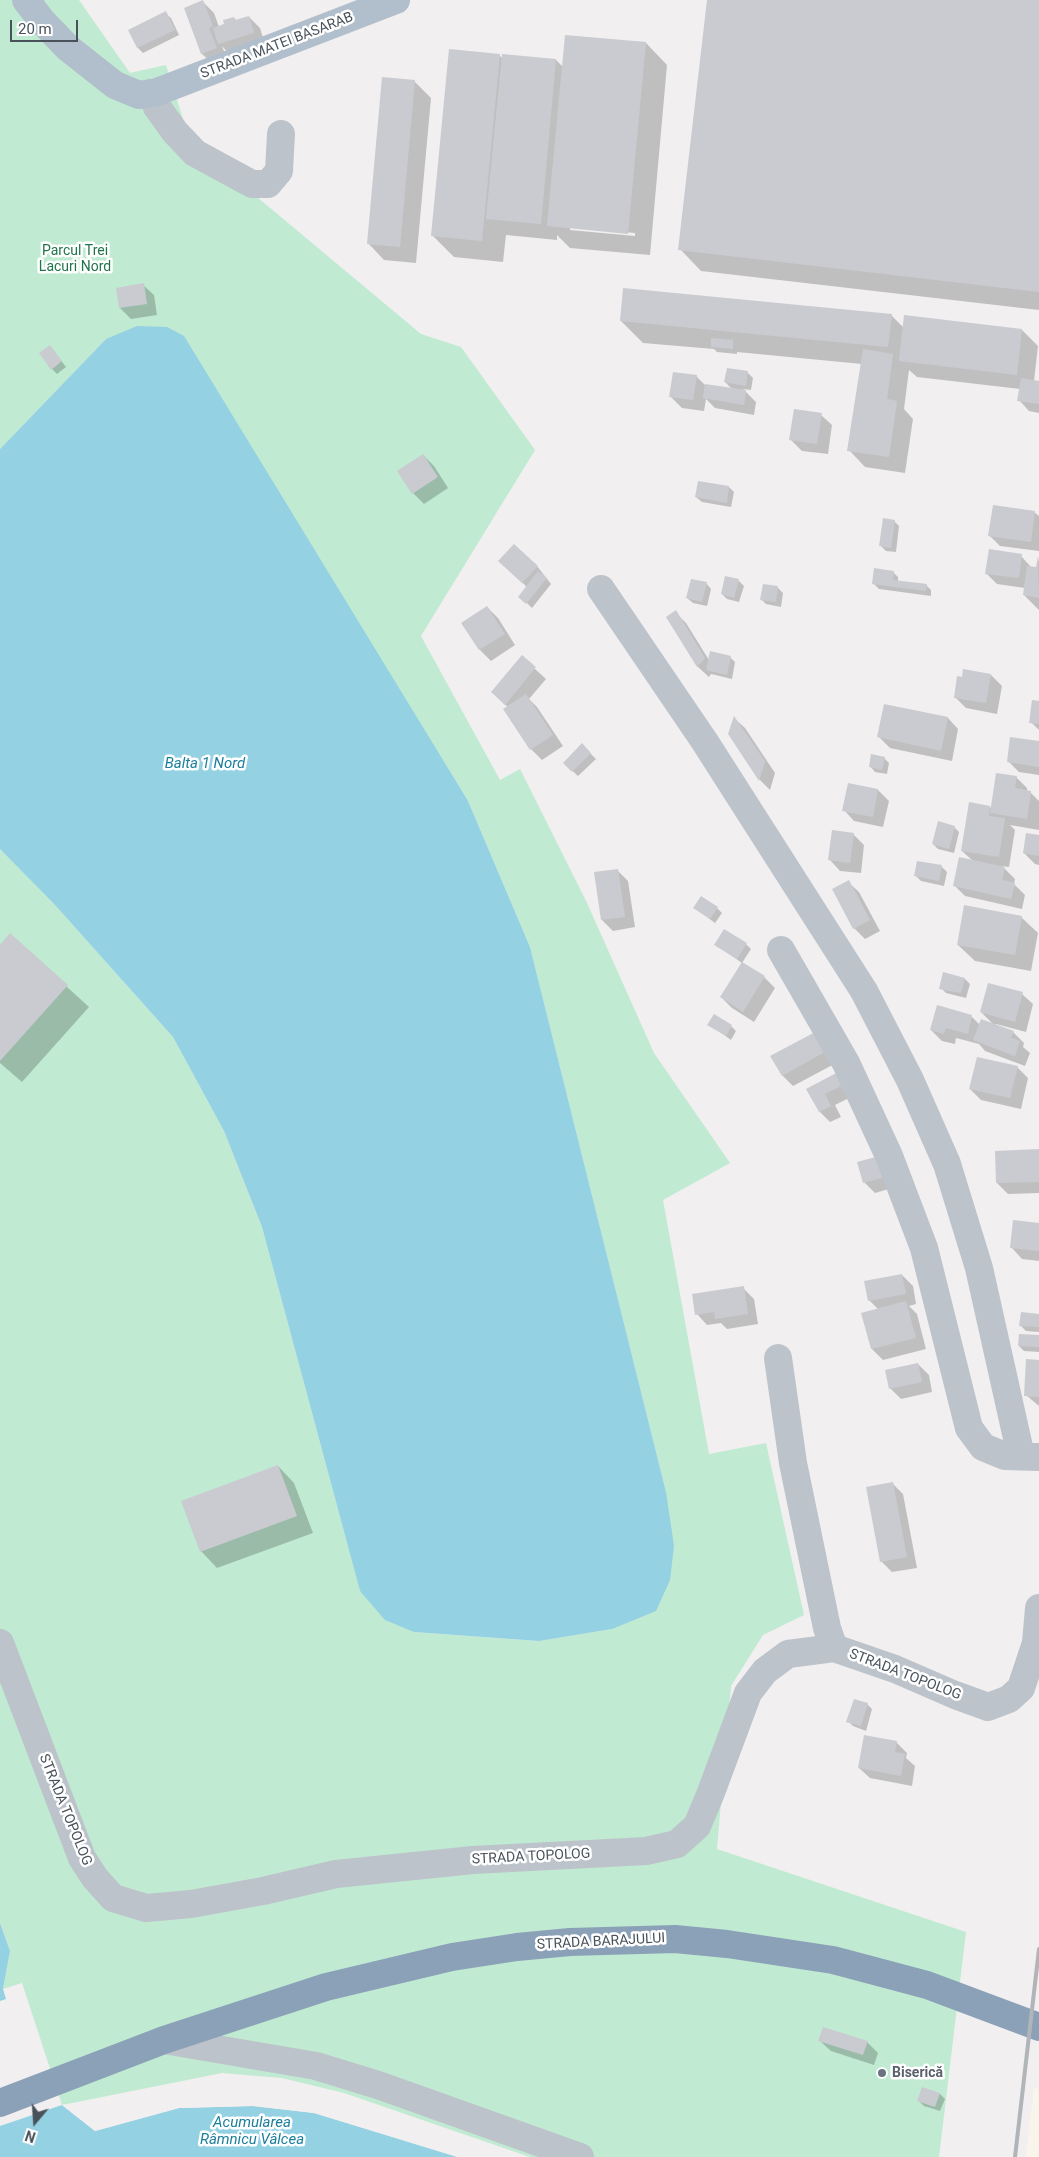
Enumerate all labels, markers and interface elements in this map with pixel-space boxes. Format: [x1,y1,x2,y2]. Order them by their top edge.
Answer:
street label: STRADA MATEI BASARAB [198,9,356,83]
scale bar [12,10,80,42]
text: 20 m [18,20,52,38]
park label: Parcul Trei Lacuri Nord [39,243,111,276]
water label: Balta 1 Nord [165,755,245,773]
street label: STRADA TOPOLOG [847,1646,963,1704]
street label: STRADA TOPOLOG [35,1752,95,1868]
street label: STRADA TOPOLOG [471,1846,591,1868]
street label: STRADA BARAJULUI [536,1930,666,1954]
place label: Biserică [892,2065,943,2081]
marker: Biserică [876,2067,888,2079]
north arrow [10,2097,60,2147]
water label: Acumularea Râmnicu Vâlcea [200,2114,304,2149]
text: N [23,2127,38,2145]

